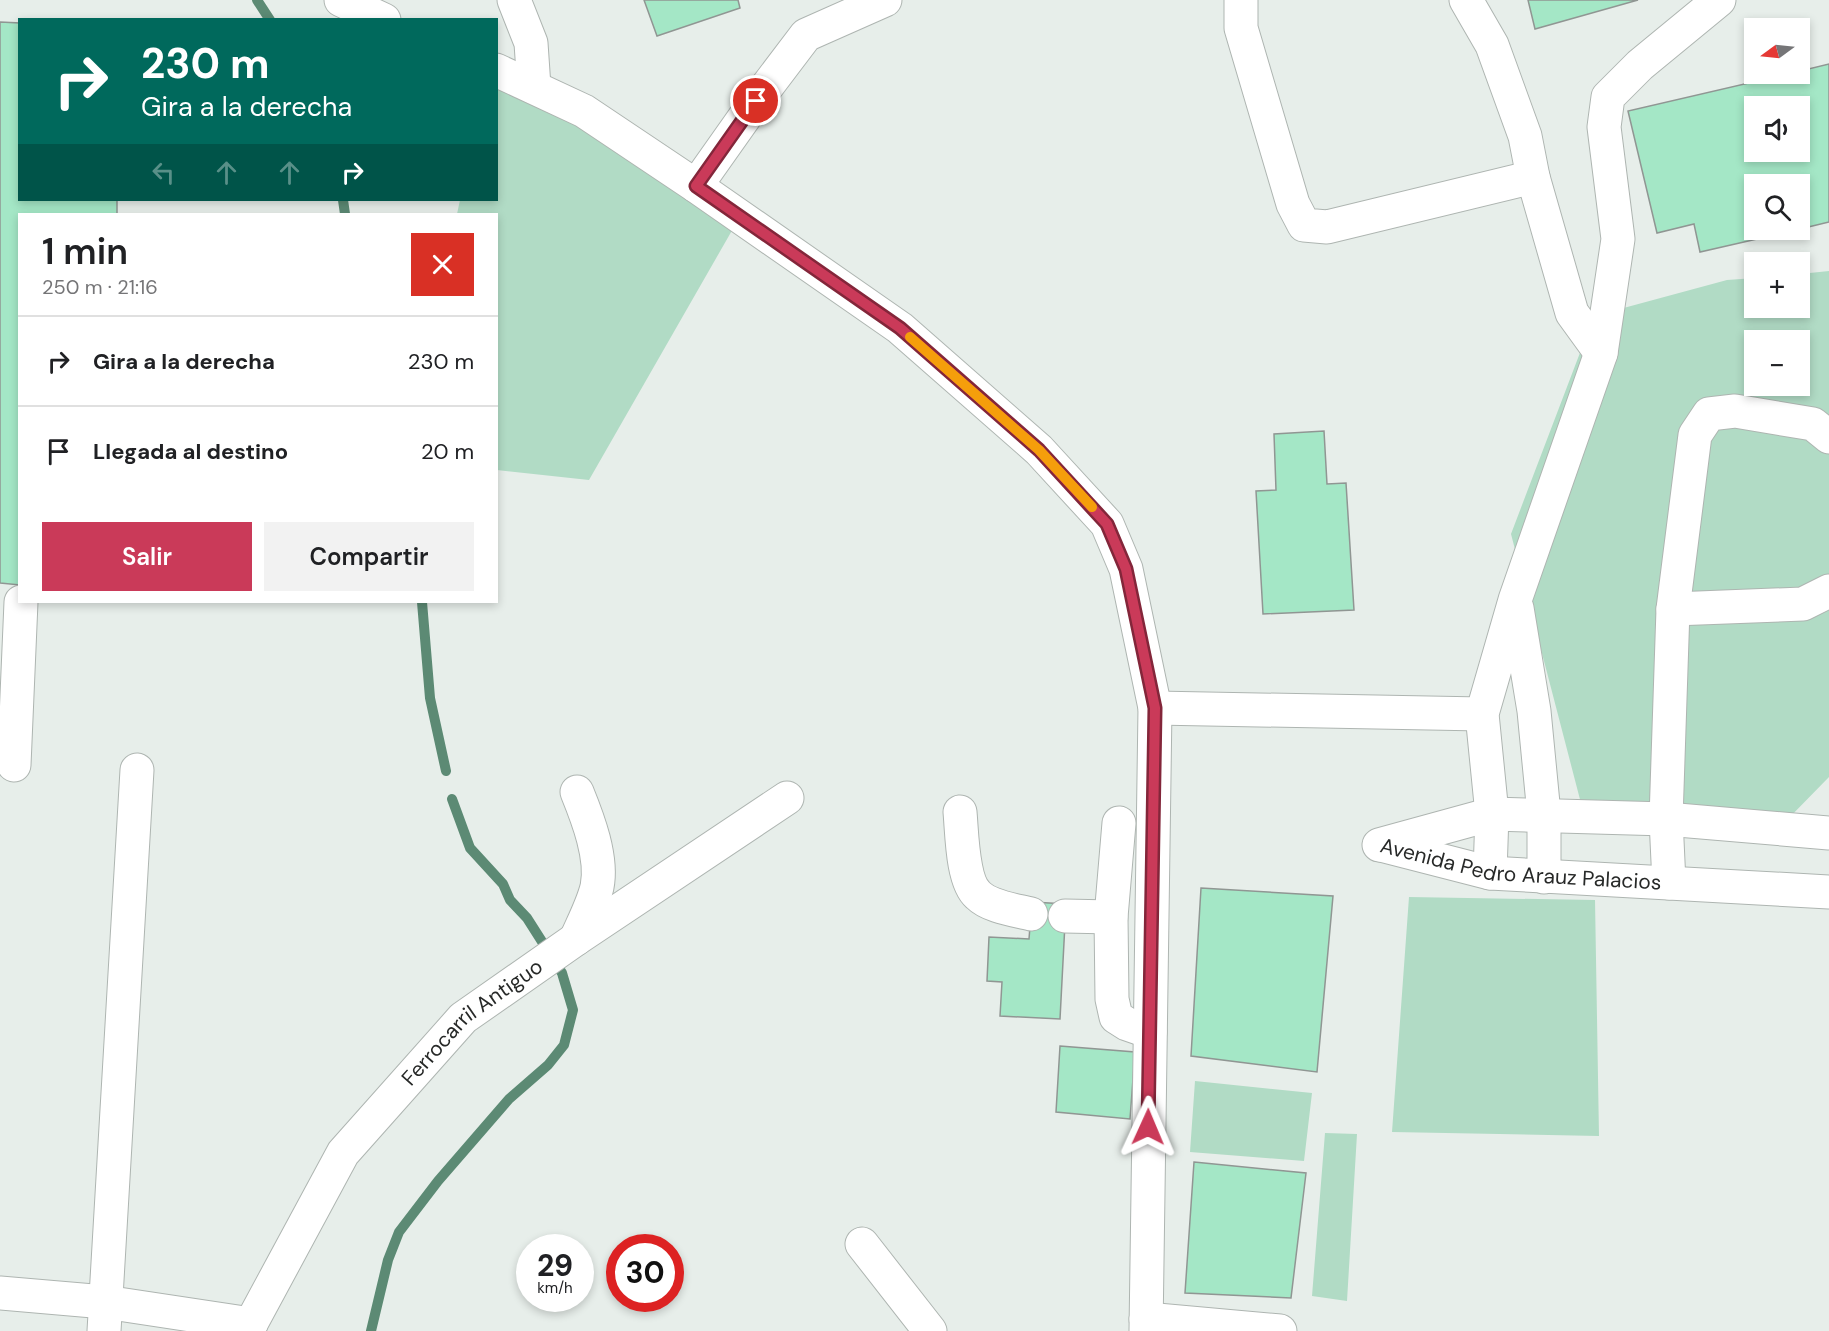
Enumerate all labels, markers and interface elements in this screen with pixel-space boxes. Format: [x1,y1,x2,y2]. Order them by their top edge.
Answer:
north arrow [1744,18,1810,84]
map controls [1744,18,1810,396]
text: 230 m [141,36,270,91]
icon: right [42,42,120,120]
pin [730,75,781,126]
icon: arrive [739,84,772,117]
text: Gira a la derecha [141,89,352,124]
button: sound [1744,96,1810,162]
icon: left [147,156,180,189]
icon: ahead [210,156,243,189]
icon: ahead [273,156,306,189]
icon: right [336,156,369,189]
button: search [1744,174,1810,240]
text: 1 min [42,228,128,275]
button: close [411,233,474,296]
button: + [1744,252,1810,318]
text: 250 m · 21:16 [42,274,158,300]
button: − [1744,330,1810,396]
icon: right [42,345,75,378]
text: Gira a la derecha [93,347,275,376]
text: 230 m [408,347,474,376]
icon: arrive [42,435,75,468]
text: Llegada al destino [93,437,288,466]
text: 20 m [421,437,474,466]
button: Salir [42,522,252,591]
button: Compartir [264,522,474,591]
street label: Avenida Pedro Arauz Palacios [1377,831,1662,897]
street label: Ferrocarril Antiguo [395,953,548,1092]
position arrow [1116,1095,1180,1159]
speed limit sign: 30 [606,1234,684,1312]
text: 29 [537,1246,573,1285]
text: km/h [537,1278,573,1298]

